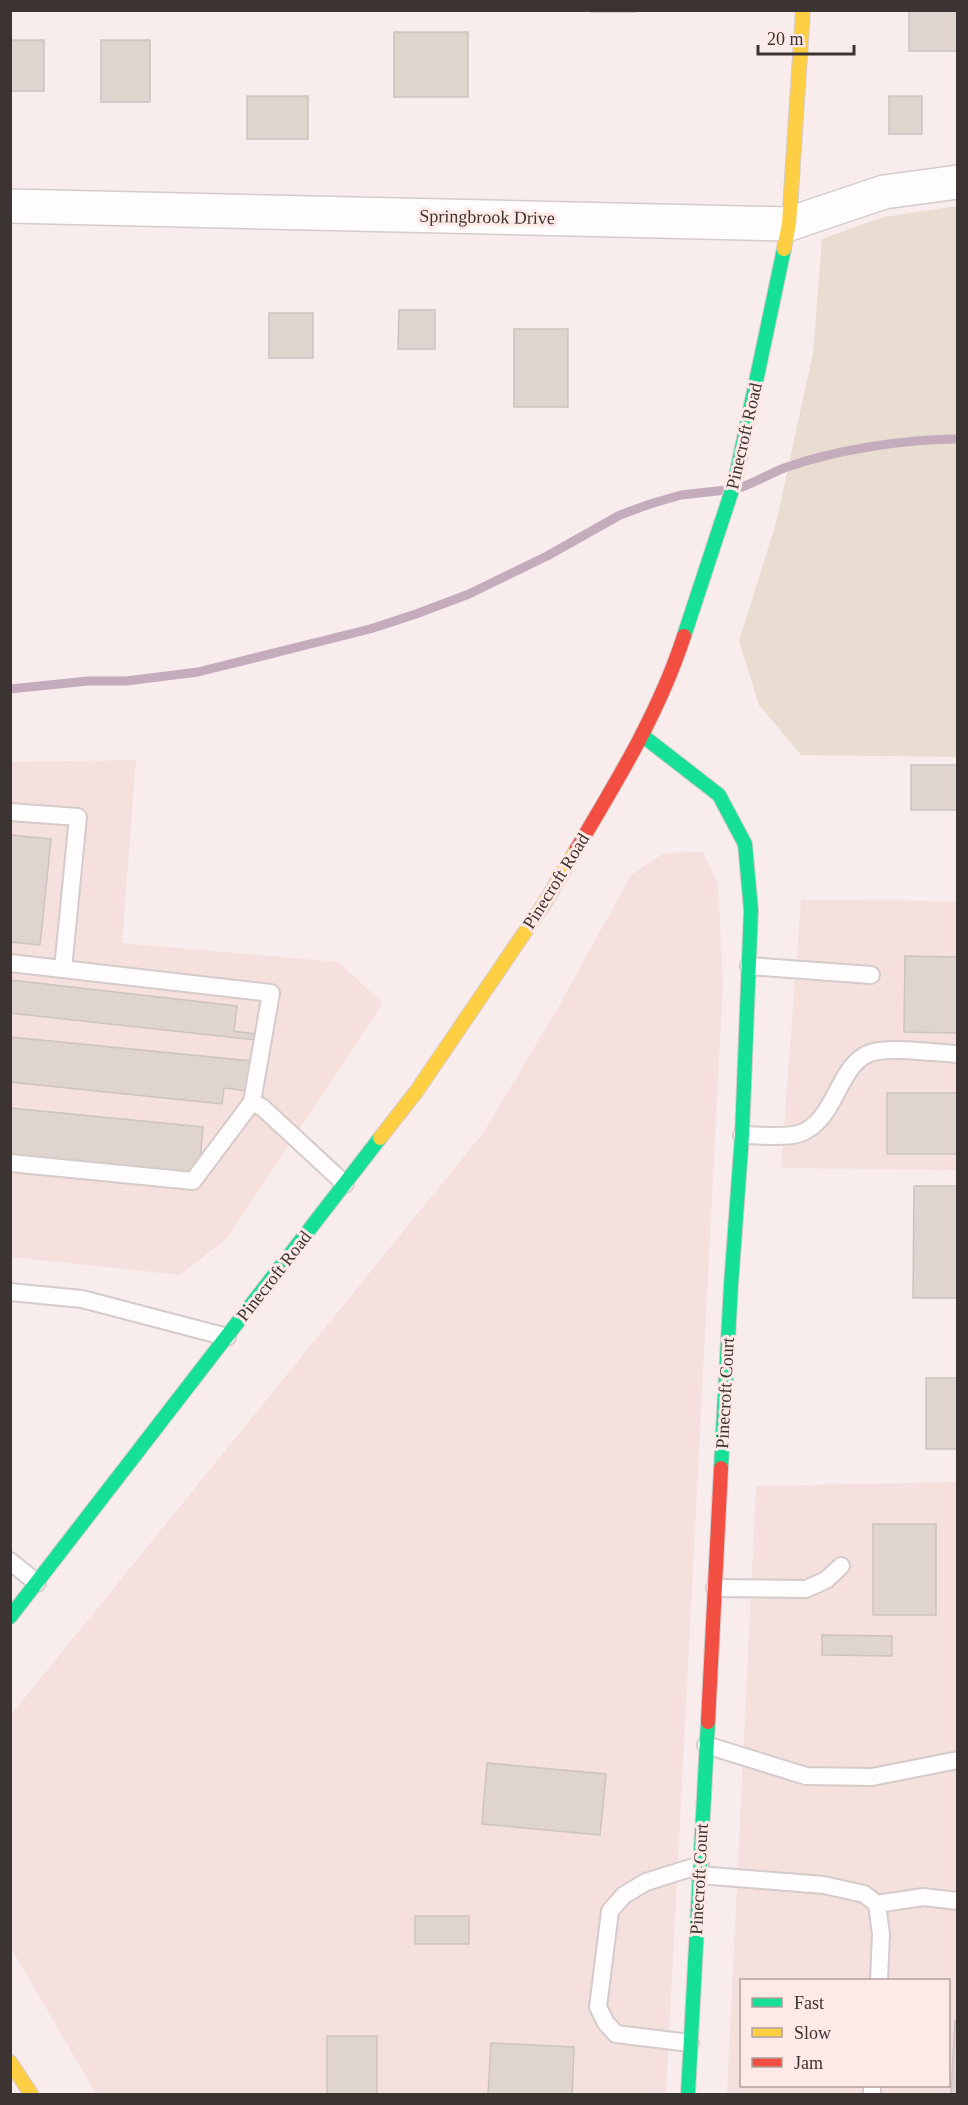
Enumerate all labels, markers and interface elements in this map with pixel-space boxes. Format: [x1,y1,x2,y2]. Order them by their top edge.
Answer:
scale bar [758,18,854,56]
text: 20 m [767,29,804,49]
street label: Springbrook Drive [419,206,555,228]
street label: Pinecroft Road [722,381,766,491]
street label: Pinecroft Road [519,830,593,932]
street label: Pinecroft Road [233,1227,315,1325]
street label: Pinecroft Court [712,1337,738,1449]
street label: Pinecroft Court [686,1823,712,1935]
legend [740,1979,950,2087]
text: Fast [794,1993,824,2013]
text: Slow [794,2023,831,2043]
text: Jam [794,2053,823,2073]

